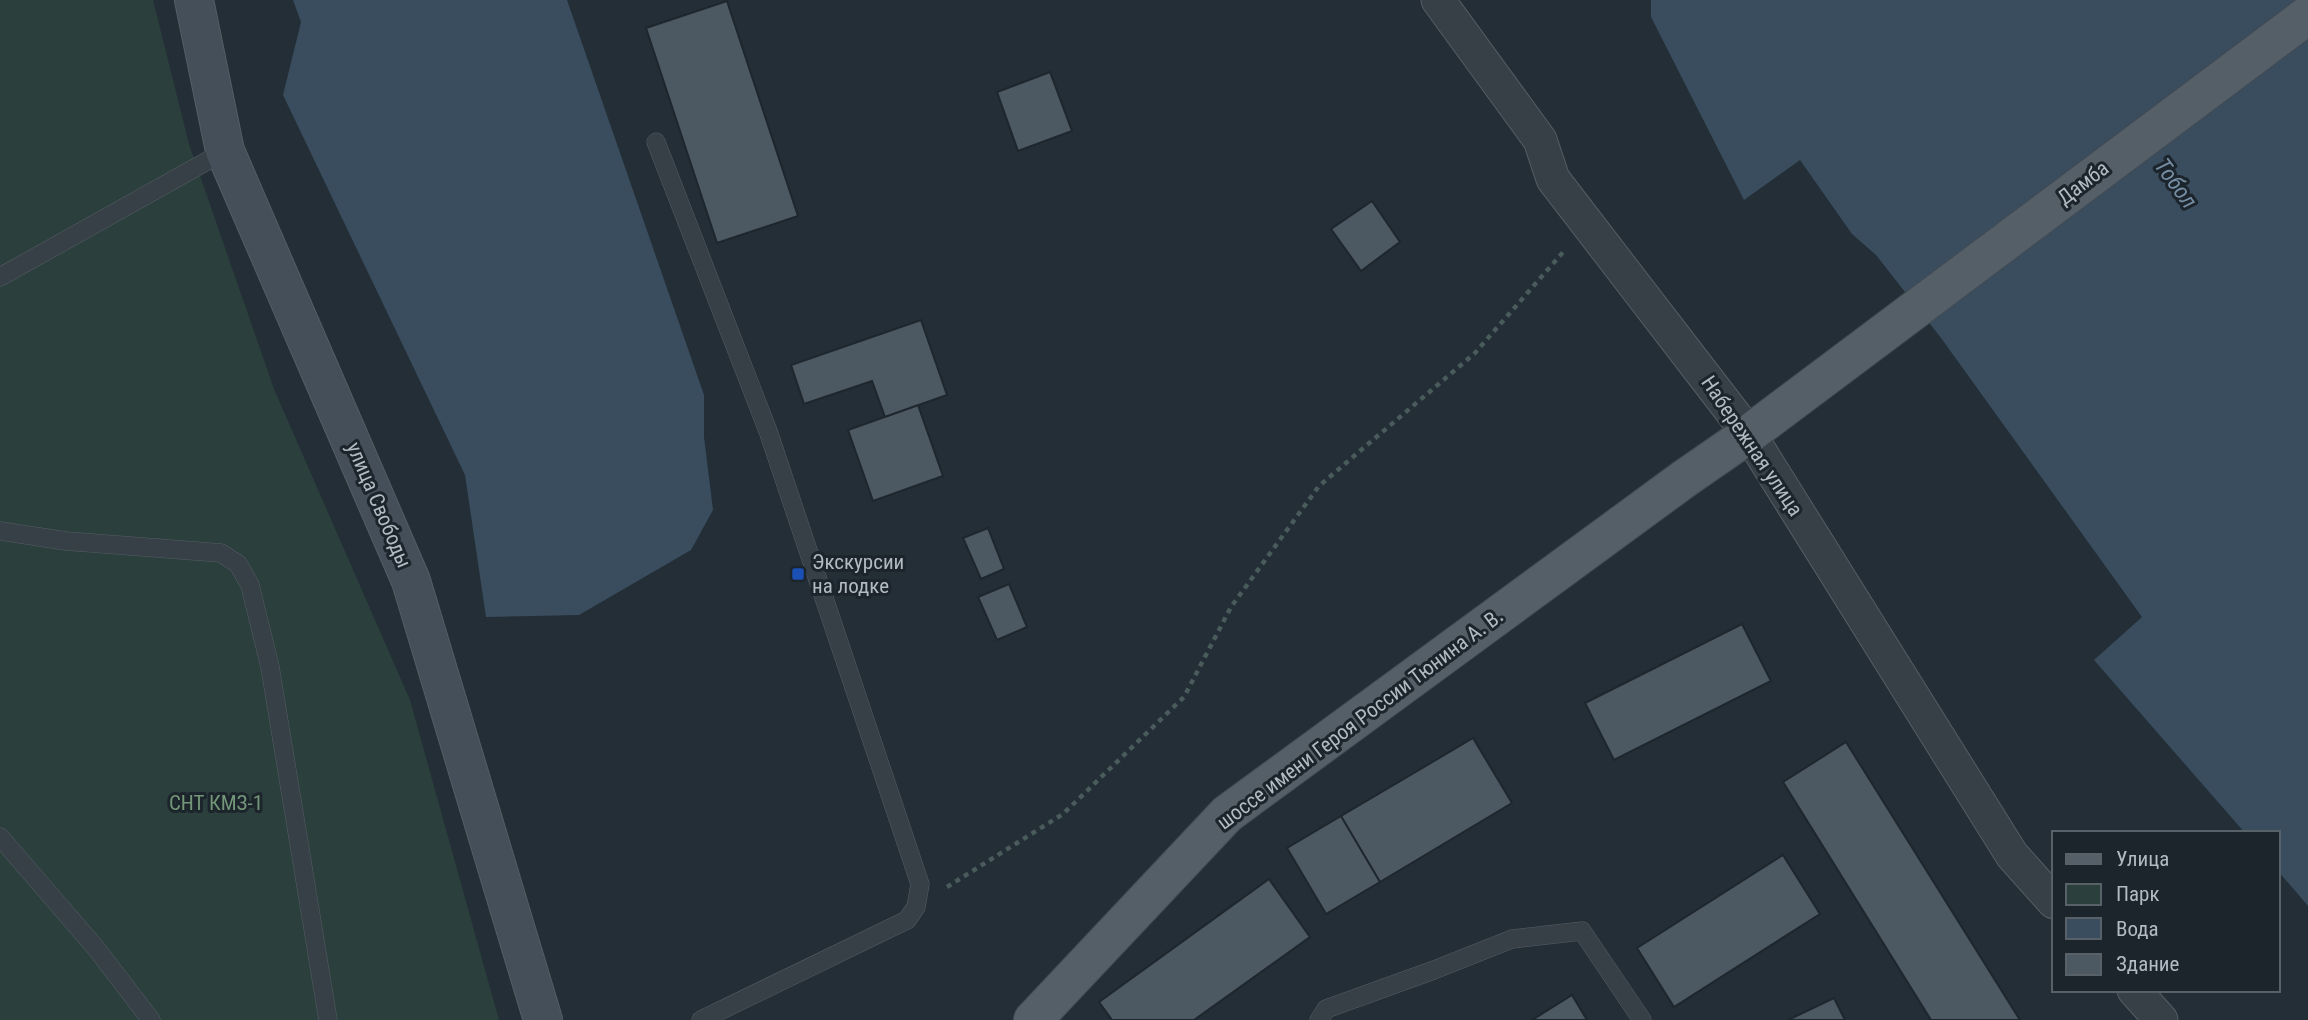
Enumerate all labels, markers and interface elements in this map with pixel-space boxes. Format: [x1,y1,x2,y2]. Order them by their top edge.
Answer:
water label: Тобол [2149,153,2203,213]
street label: Дамба [2053,156,2113,210]
street label: Набережная улица [1696,371,1808,521]
street label: улица Свободы [342,439,416,571]
place label: Экскурсии на лодке [812,550,904,598]
marker: Экскурсии на лодке [790,566,806,582]
street label: шоссе имени Героя России Тюнина А. В. [1212,603,1508,835]
park label: СНТ КМЗ-1 [169,791,263,815]
legend [2052,831,2280,992]
text: Улица [2116,847,2169,871]
text: Парк [2116,882,2160,906]
text: Вода [2116,917,2159,941]
text: Здание [2116,952,2180,976]

